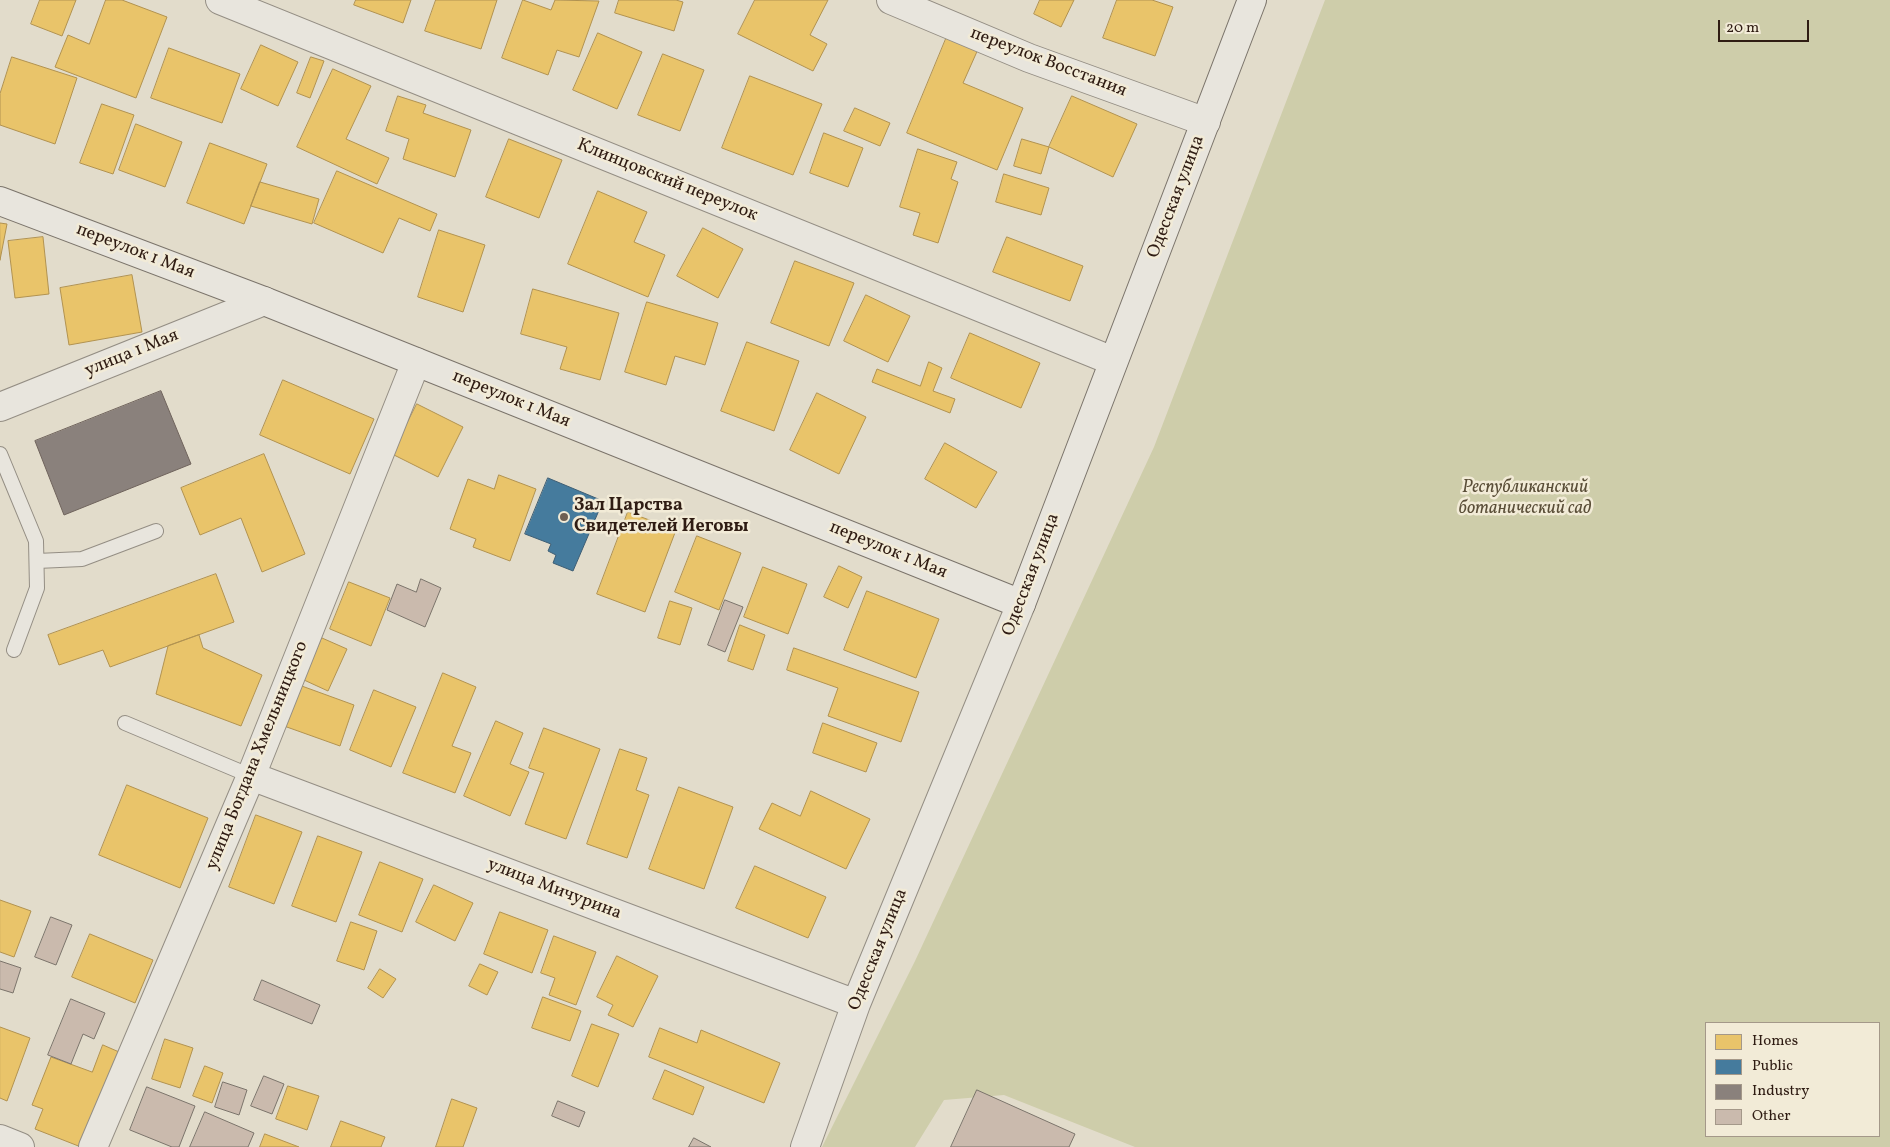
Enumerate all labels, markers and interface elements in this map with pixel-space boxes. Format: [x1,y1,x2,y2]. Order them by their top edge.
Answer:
scale bar [1720,10,1811,42]
text: 20 m [1726,18,1759,39]
street label: переулок Восстания [967,23,1129,103]
street label: Одесская улица [1144,133,1210,261]
street label: Клинцовский переулок [574,135,760,227]
street label: переулок 1 Мая [73,219,197,285]
street label: улица 1 Мая [82,325,182,383]
street label: переулок 1 Мая [449,367,573,433]
park label: Республиканский ботанический сад [1459,478,1591,520]
place label: Зал Царства Свидетелей Иеговы [574,496,749,538]
marker: Зал Царства Свидетелей Иеговы [558,511,570,523]
street label: Одесская улица [999,511,1065,639]
street label: переулок 1 Мая [826,518,950,584]
street label: улица Богдана Хмельницкого [202,638,314,874]
street label: улица Мичурина [484,854,624,926]
street label: Одесская улица [845,886,913,1014]
legend [1705,1022,1880,1137]
text: Homes [1752,1031,1798,1052]
text: Public [1752,1056,1793,1077]
text: Industry [1752,1081,1809,1102]
text: Other [1752,1106,1791,1127]

